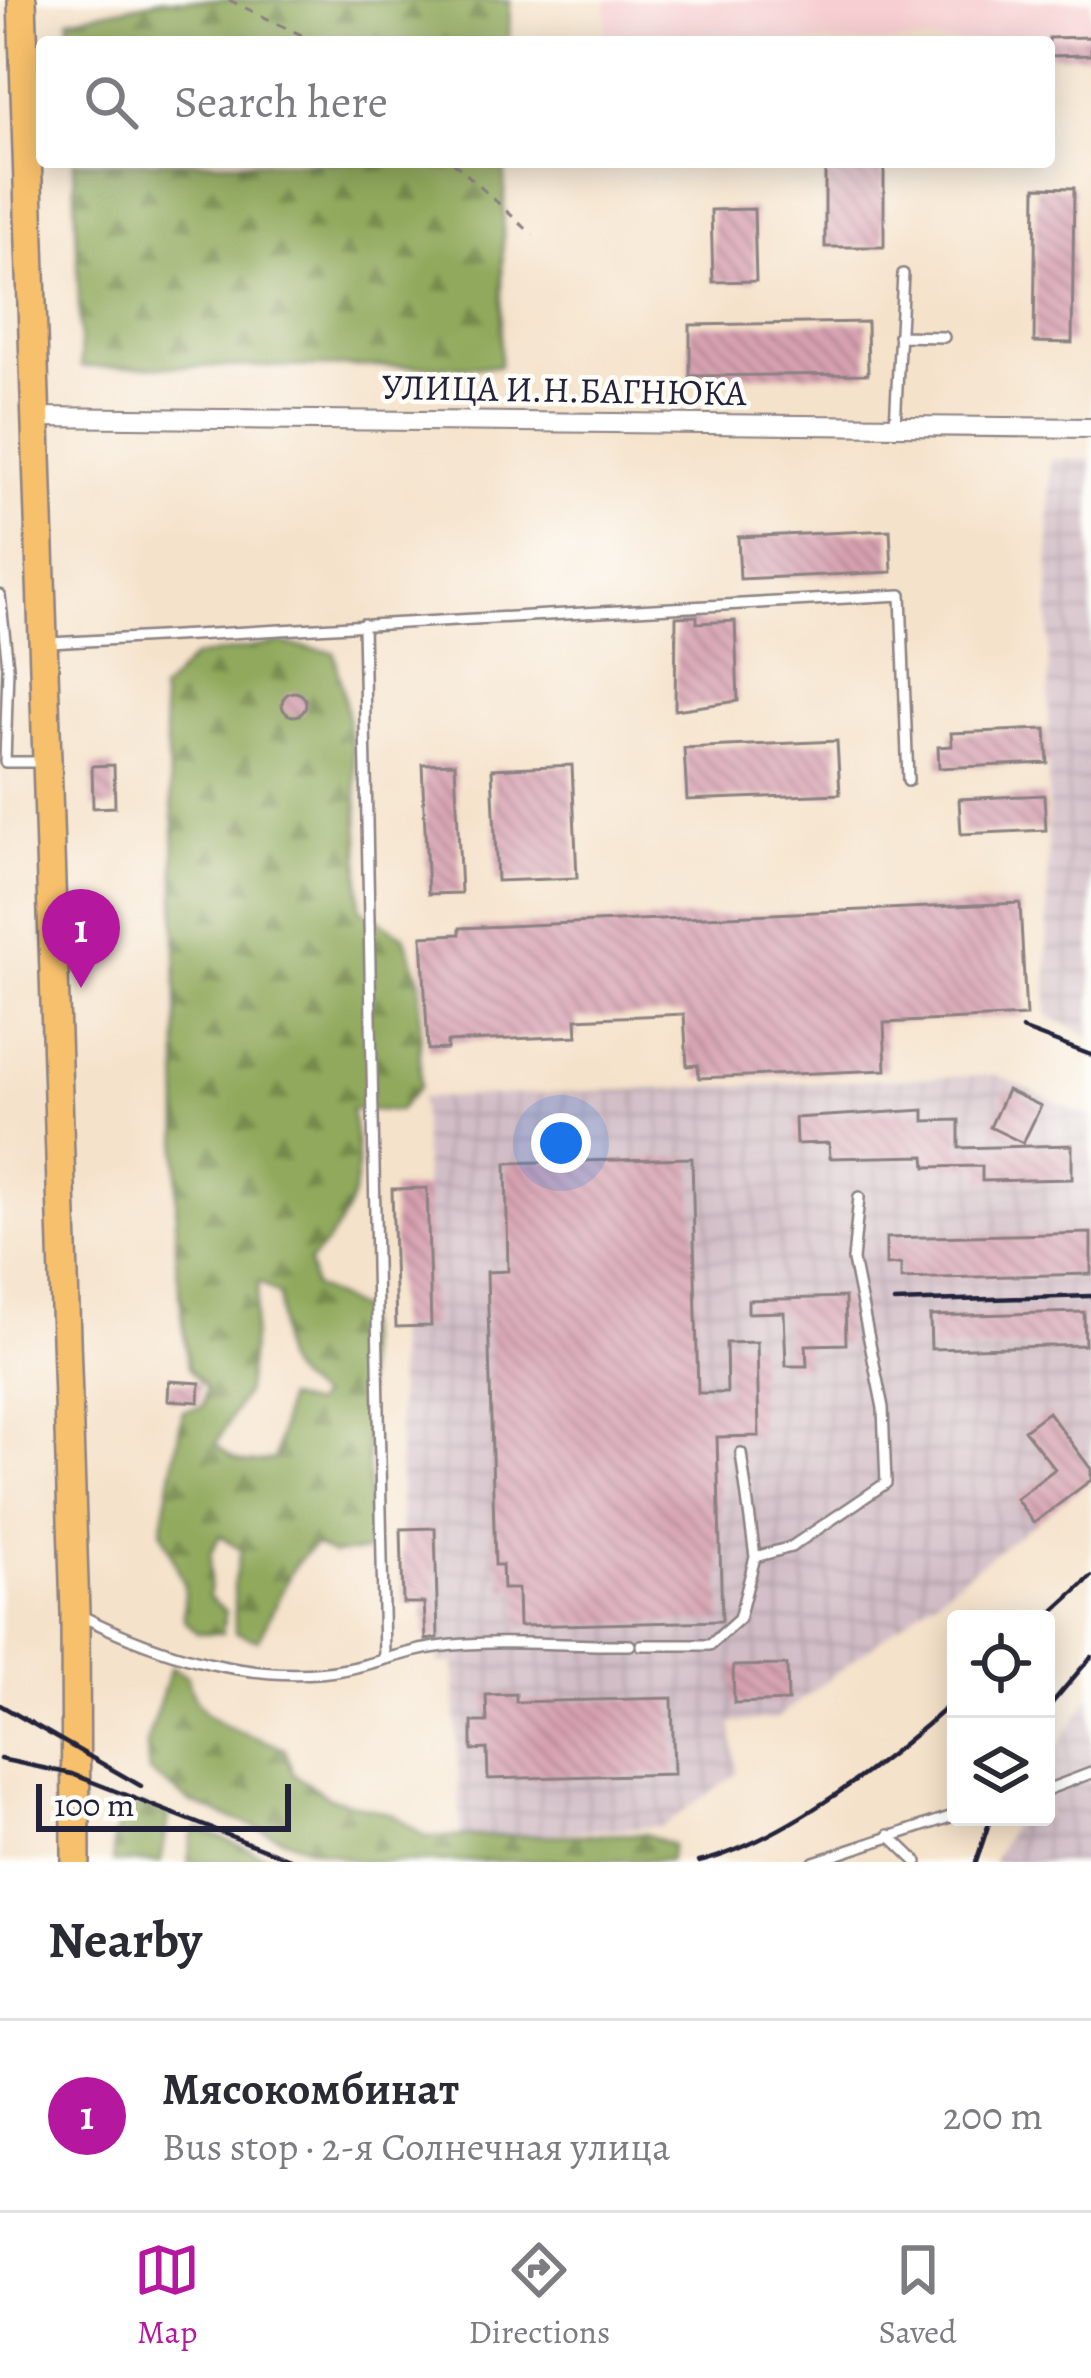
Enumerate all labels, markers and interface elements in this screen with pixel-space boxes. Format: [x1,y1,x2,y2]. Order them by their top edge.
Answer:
search box [36,36,1055,168]
icon: search [78,69,144,135]
text: Search here [174,71,388,133]
street label: УЛИЦА И.Н.БАГНЮКА [381,362,748,417]
pin: 1 [42,889,120,988]
your location [531,1113,591,1173]
map controls [947,1610,1055,1826]
button: locate [947,1610,1055,1718]
button: layers [947,1718,1055,1826]
scale bar [36,1778,291,1831]
text: 100 m [54,1782,134,1827]
text: Nearby [48,1905,202,1975]
text: Мясокомбинат [162,2058,459,2120]
text: 1 [80,2089,94,2142]
text: 200 m [943,2089,1043,2142]
text: Bus stop · 2-я Солнечная улица [162,2120,670,2173]
tab: Map [134,2237,200,2354]
tab: Directions [469,2237,610,2354]
tab: Saved [879,2237,957,2354]

